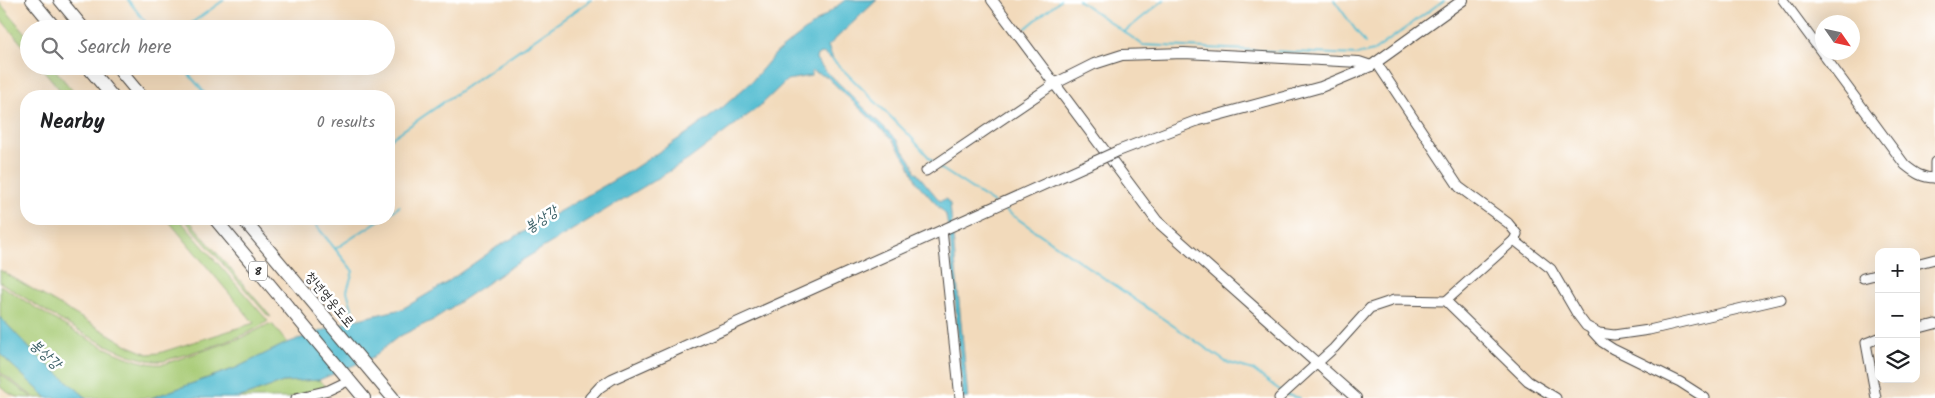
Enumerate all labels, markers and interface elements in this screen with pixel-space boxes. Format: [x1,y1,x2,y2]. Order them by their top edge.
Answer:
north arrow [1815,15,1860,60]
search box [20,20,395,75]
text: Search here [78,33,172,63]
icon: search [38,34,66,62]
text: Nearby [40,106,105,139]
text: 0 results [317,110,375,135]
water label: 봉상강 [520,199,565,240]
map controls [1875,248,1920,383]
button: + [1875,248,1920,293]
road number: 8 [249,262,267,280]
street label: 청년영웅도로 [299,267,359,333]
button: − [1875,293,1920,338]
water label: 봉상강 [24,334,68,377]
button: layers [1875,338,1920,383]

